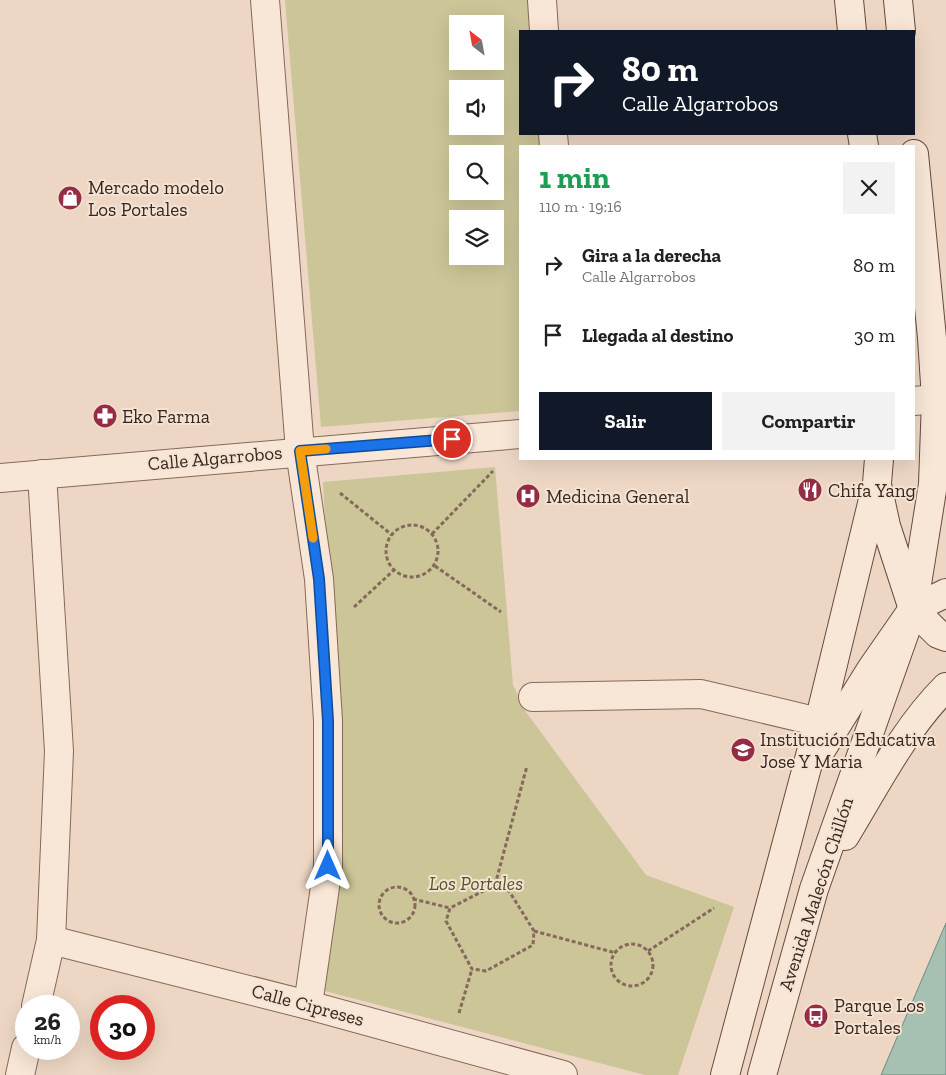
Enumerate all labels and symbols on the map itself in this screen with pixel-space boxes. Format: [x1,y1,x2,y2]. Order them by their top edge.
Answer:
north arrow [449,15,504,70]
place label: Mercado modelo Los Portales [88,176,224,221]
shop icon: Mercado modelo Los Portales [57,185,83,211]
pharmacy icon: Eko Farma [92,403,118,429]
place label: Eko Farma [122,405,210,428]
pin [431,418,473,460]
street label: Calle Algarrobos [147,441,283,475]
restaurant icon: Chifa Yang [797,477,823,503]
place label: Chifa Yang [828,479,917,502]
hospital icon: Medicina General [515,483,541,509]
place label: Medicina General [546,485,690,508]
place label: Institución Educativa Jose Y Maria [760,728,936,773]
school or university icon: Institución Educativa Jose Y Maria [730,737,756,763]
street label: Avenida Malecón Chillón [774,794,858,994]
position arrow [301,839,353,891]
park label: Los Portales [429,872,523,895]
street label: Calle Cipreses [249,979,367,1031]
place label: Parque Los Portales [834,994,924,1039]
speed limit sign: 30 [90,995,155,1060]
bus stop icon: Parque Los Portales [803,1003,829,1029]

